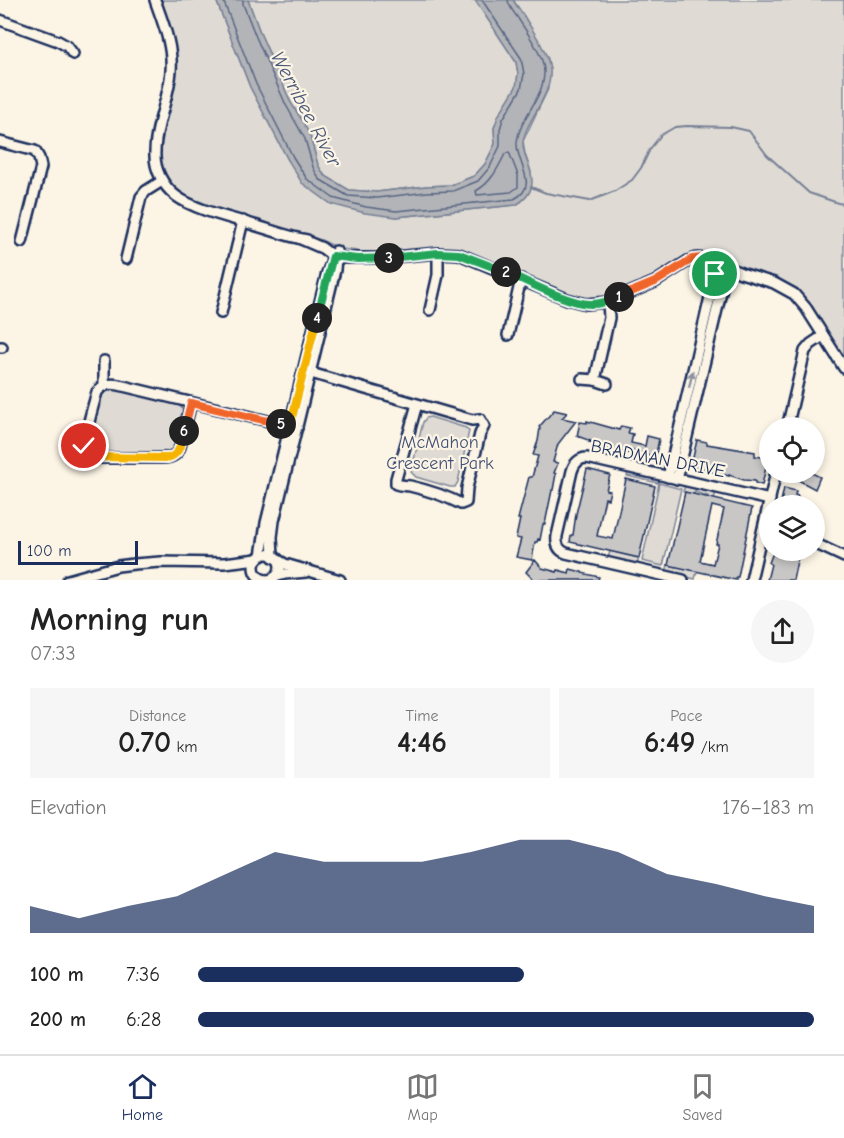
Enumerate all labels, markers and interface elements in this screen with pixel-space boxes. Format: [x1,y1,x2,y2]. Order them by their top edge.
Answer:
water label: Werribee River [266,47,347,172]
pin: 3 [374,243,404,273]
pin [689,248,740,299]
text: 3 [385,249,393,267]
pin: 2 [491,257,521,287]
icon: arrive [698,257,731,290]
text: 2 [502,263,510,281]
pin: 1 [604,282,634,312]
text: 1 [616,288,622,306]
pin: 4 [302,303,332,333]
text: 4 [313,309,321,327]
one-way arrow [686,370,696,388]
pin: 5 [266,409,296,439]
text: 5 [277,415,285,433]
pin: 6 [169,416,199,446]
map controls [759,417,825,561]
button: locate [759,417,825,483]
pin [58,420,109,471]
text: 6 [180,422,188,440]
icon: check [67,429,100,462]
park label: McMahon Crescent Park [386,432,494,474]
street label: BRADMAN DRIVE [589,436,727,482]
button: layers [759,495,825,561]
scale bar [18,538,138,566]
text: 100 m [27,542,71,560]
text: Morning run [30,600,209,638]
button: share [751,600,814,663]
text: 07:33 [30,642,76,665]
text: Distance [129,707,186,725]
text: Time [405,707,439,725]
text: Pace [670,707,702,725]
text: 0.70 [118,725,171,760]
text: 4:46 [397,725,447,760]
text: 6:49 [644,725,696,760]
text: km [171,738,197,756]
text: /km [696,738,729,756]
text: Elevation [30,796,107,819]
text: 176–183 m [722,796,814,819]
text: 100 m [30,963,84,986]
text: 7:36 [126,963,160,986]
text: 200 m [30,1008,86,1031]
text: 6:28 [126,1008,161,1031]
tab: Home [122,1070,163,1124]
tab: Map [406,1070,439,1124]
tab: Saved [682,1070,722,1124]

